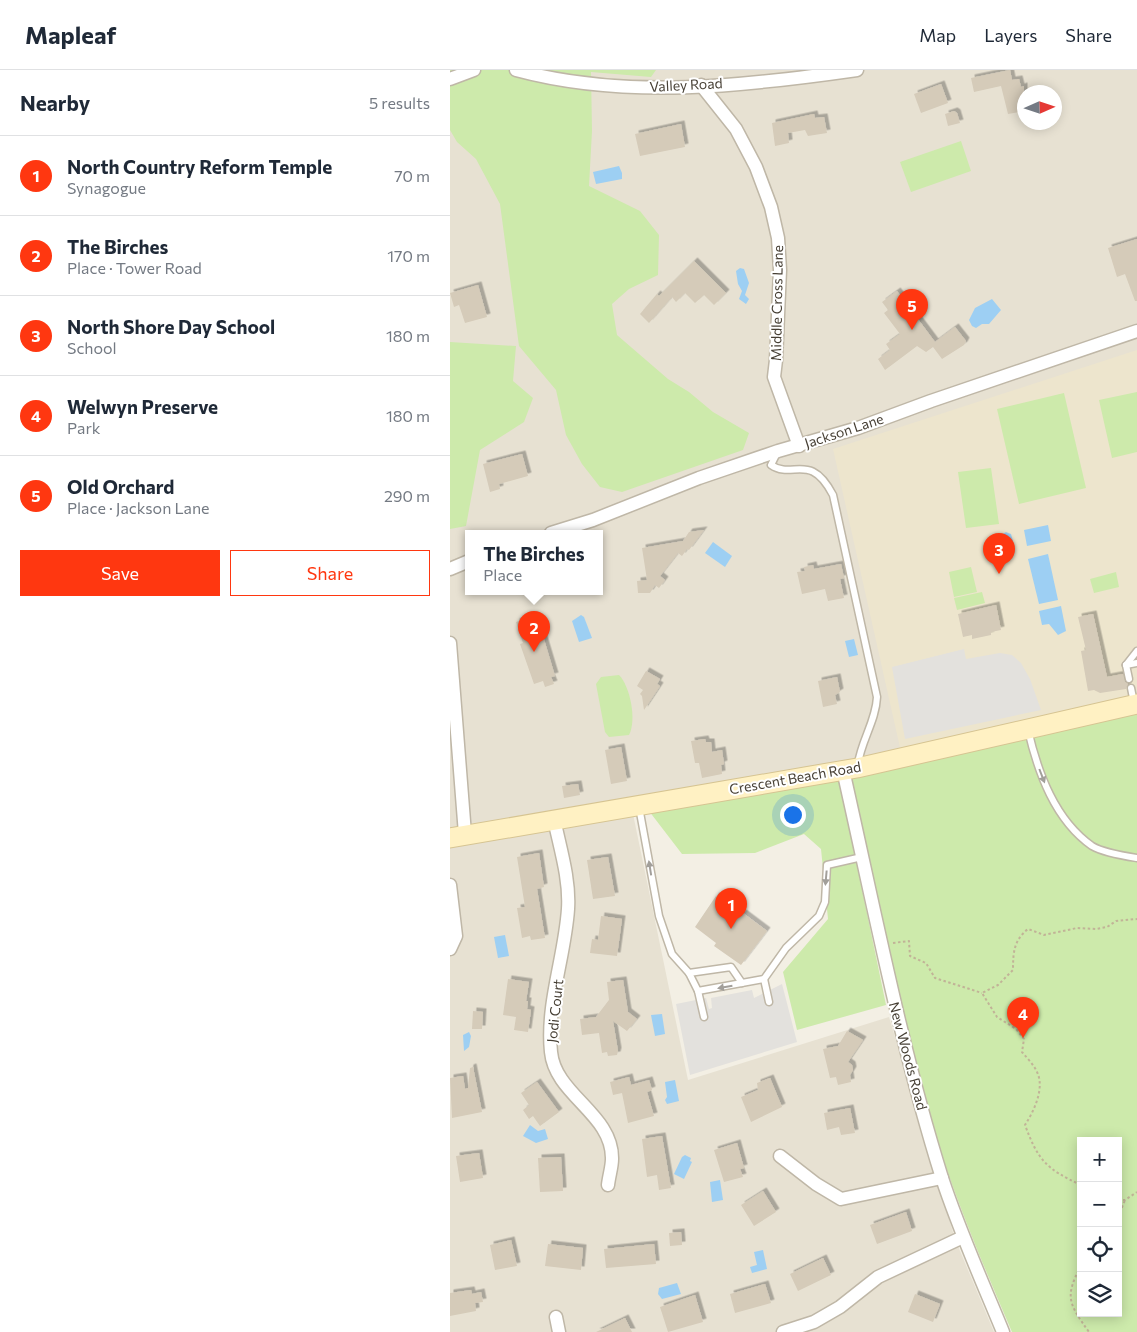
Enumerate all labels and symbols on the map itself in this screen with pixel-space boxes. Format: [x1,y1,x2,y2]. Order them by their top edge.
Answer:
street label: Valley Road [649,74,723,95]
north arrow [1017,85,1062,130]
street label: Middle Cross Lane [767,245,786,361]
pin: 5 [896,289,928,330]
street label: Jackson Lane [802,410,886,451]
pin: 3 [983,533,1015,574]
pin: 2 [518,611,550,652]
street label: Crescent Beach Road [728,758,862,797]
one-way arrow [1039,768,1046,783]
your location [780,802,806,828]
one-way arrow [645,860,653,876]
one-way arrow [822,871,830,887]
pin: 1 [715,888,747,929]
street label: Jodi Court [543,978,566,1044]
one-way arrow [717,983,733,991]
pin: 4 [1007,997,1039,1038]
street label: New Woods Road [886,1000,931,1112]

